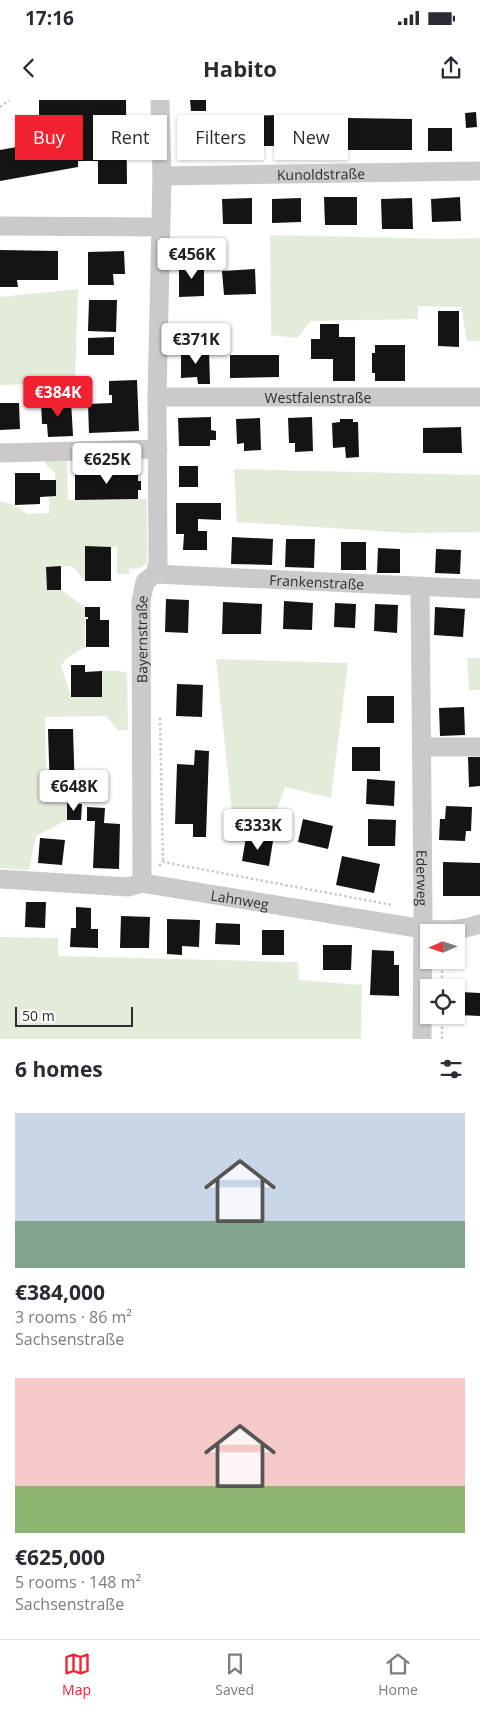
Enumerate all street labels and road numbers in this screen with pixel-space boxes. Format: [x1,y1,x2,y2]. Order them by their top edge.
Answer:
street label: Kunoldstraße [277,163,365,184]
street label: Westfalenstraße [265,388,372,407]
street label: Frankenstraße [269,570,365,593]
street label: Bayernstraße [131,593,152,683]
street label: Ederweg [413,850,432,907]
street label: Lahnweg [209,885,271,913]

